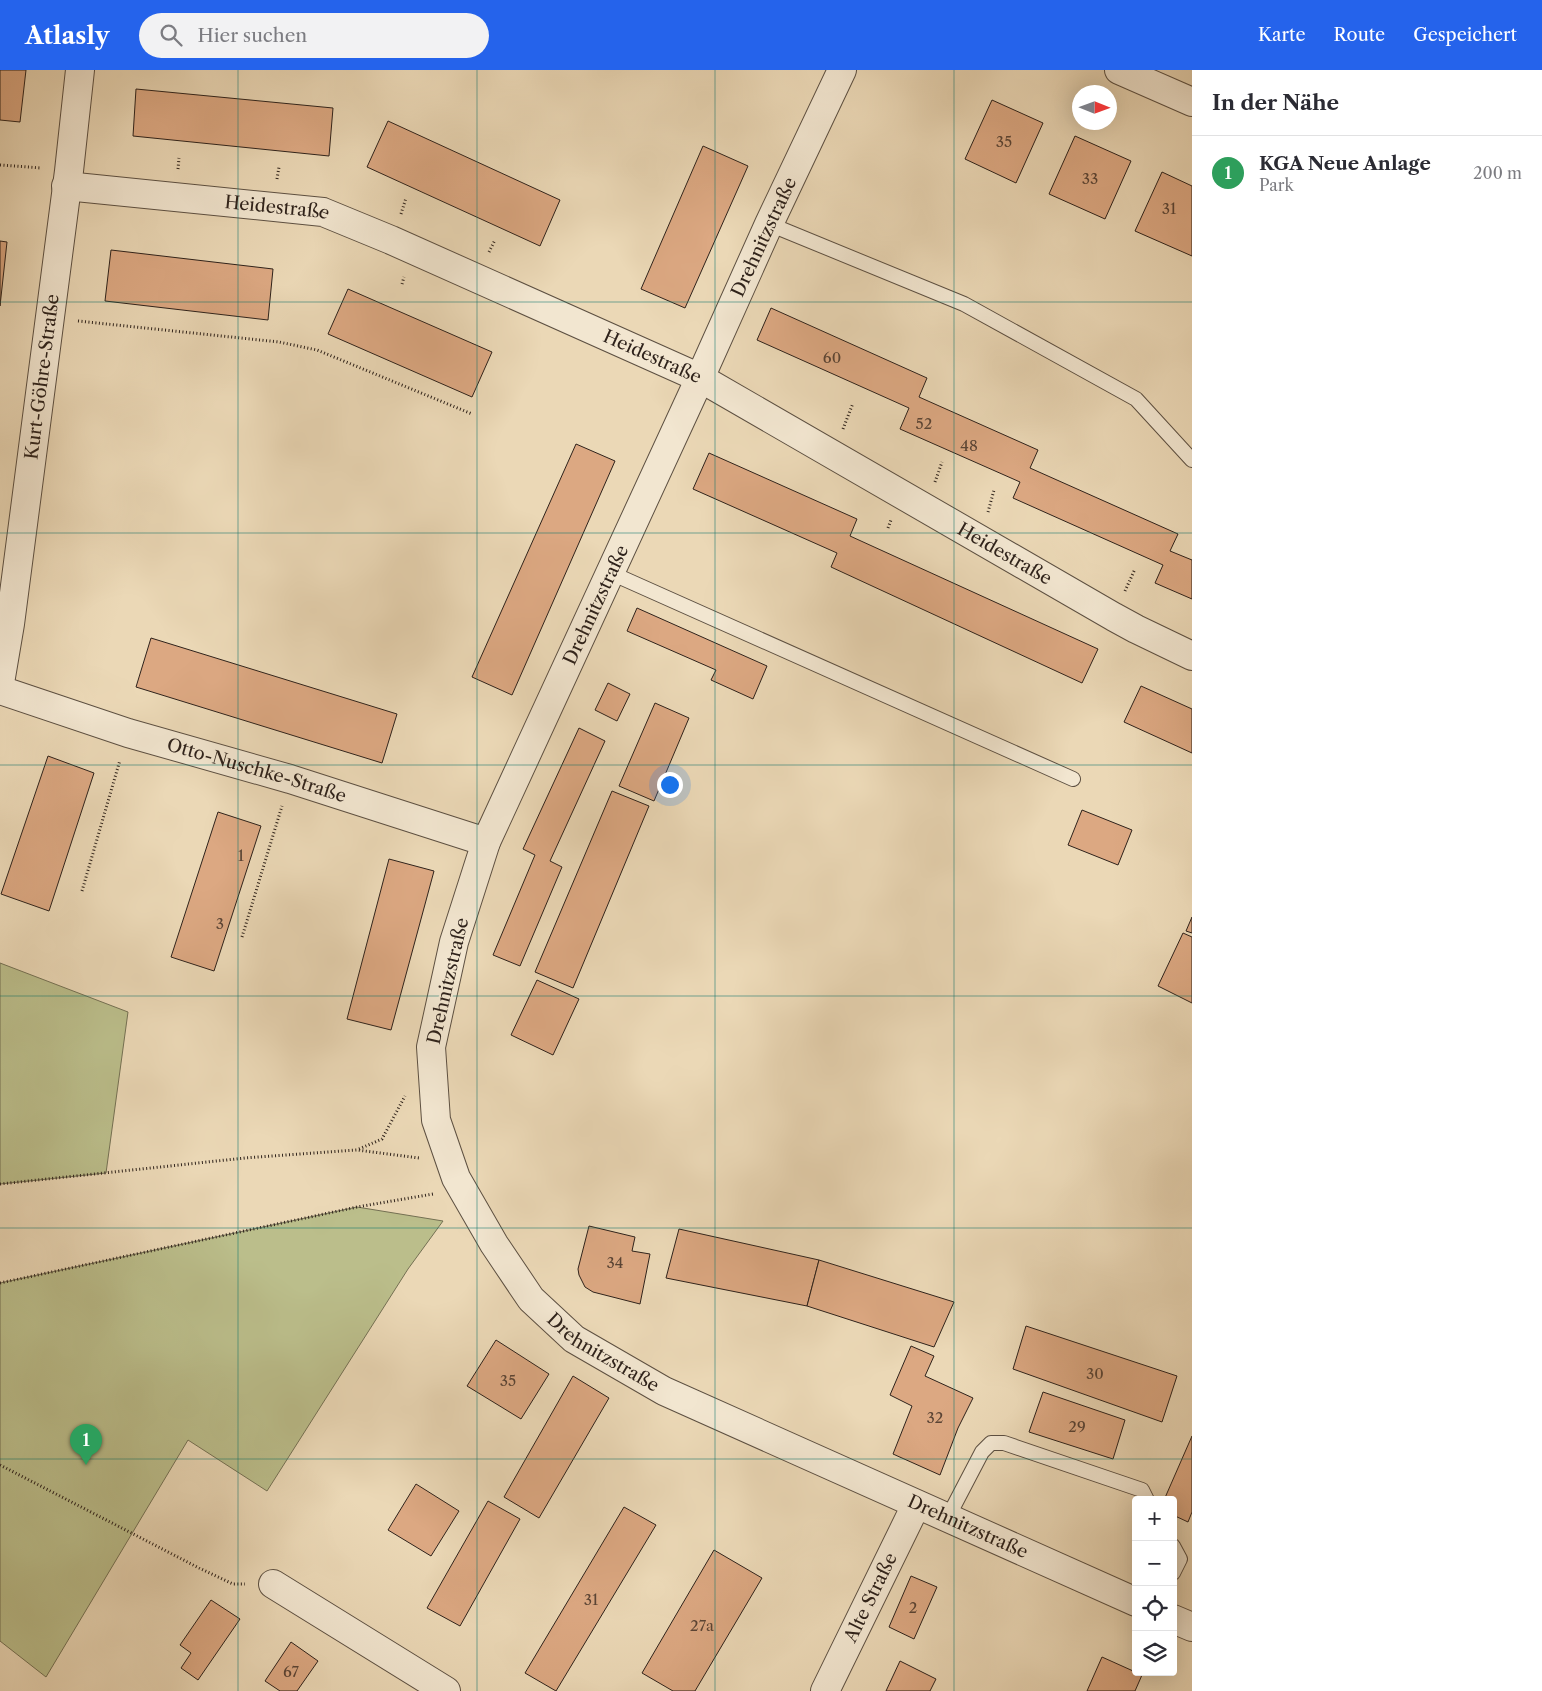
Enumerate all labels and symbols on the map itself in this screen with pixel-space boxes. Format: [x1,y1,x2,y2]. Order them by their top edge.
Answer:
north arrow [1072,85,1117,130]
house number: 35 [996,132,1012,151]
house number: 33 [1082,169,1098,188]
street label: Drehnitzstraße [727,174,801,300]
street label: Heidestraße [223,191,333,225]
house number: 31 [1162,199,1177,218]
street label: Kurt-Göhre-Straße [21,293,64,461]
street label: Heidestraße [600,325,705,388]
house number: 60 [823,348,841,367]
house number: 52 [916,414,932,433]
house number: 48 [960,436,978,455]
street label: Heidestraße [953,518,1056,590]
street label: Drehnitzstraße [559,542,633,668]
street label: Otto-Nuschke-Straße [164,734,349,807]
your location [657,772,683,798]
house number: 1 [238,846,245,865]
house number: 3 [216,914,224,933]
street label: Drehnitzstraße [423,916,473,1046]
house number: 34 [607,1253,623,1272]
street label: Drehnitzstraße [542,1308,663,1397]
house number: 30 [1086,1364,1104,1383]
house number: 35 [500,1371,516,1390]
house number: 32 [927,1408,943,1427]
house number: 29 [1068,1417,1086,1436]
pin: 1 [70,1424,102,1465]
street label: Drehnitzstraße [904,1490,1031,1563]
street label: Alte Straße [839,1549,902,1647]
house number: 31 [584,1590,599,1609]
house number: 2 [909,1598,917,1617]
house number: 27a [690,1616,714,1635]
house number: 67 [283,1662,300,1681]

